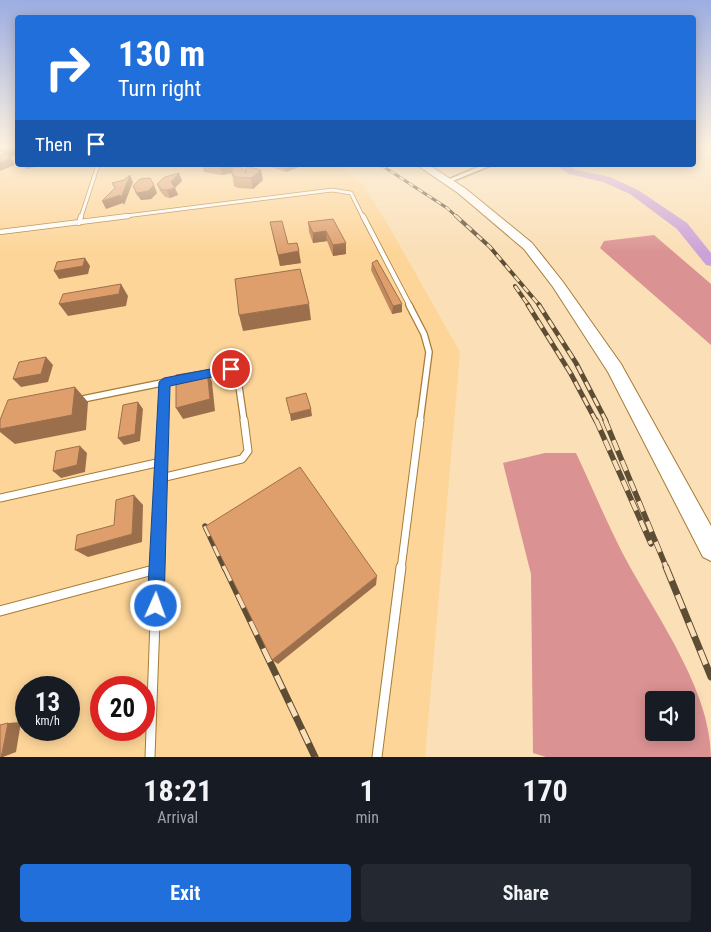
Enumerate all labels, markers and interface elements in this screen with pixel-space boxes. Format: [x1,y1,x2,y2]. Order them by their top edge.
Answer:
text: 130 m [118,34,205,75]
icon: right [35,35,100,100]
text: Turn right [118,76,201,101]
icon: arrive [82,130,110,158]
text: Then [35,133,72,156]
pin [210,348,252,390]
icon: arrive [217,355,245,383]
position arrow [129,579,181,631]
speed limit sign: 20 [90,676,155,741]
text: 13 [35,688,60,717]
map controls [645,691,695,741]
button: sound [645,691,695,741]
text: km/h [35,714,60,728]
text: 18:21 [143,773,212,808]
text: 1 [360,773,375,808]
text: 170 [522,773,568,808]
text: Arrival [157,808,198,827]
text: min [355,808,379,827]
text: m [539,808,551,827]
button: Exit [20,864,351,922]
button: Share [361,864,691,922]

